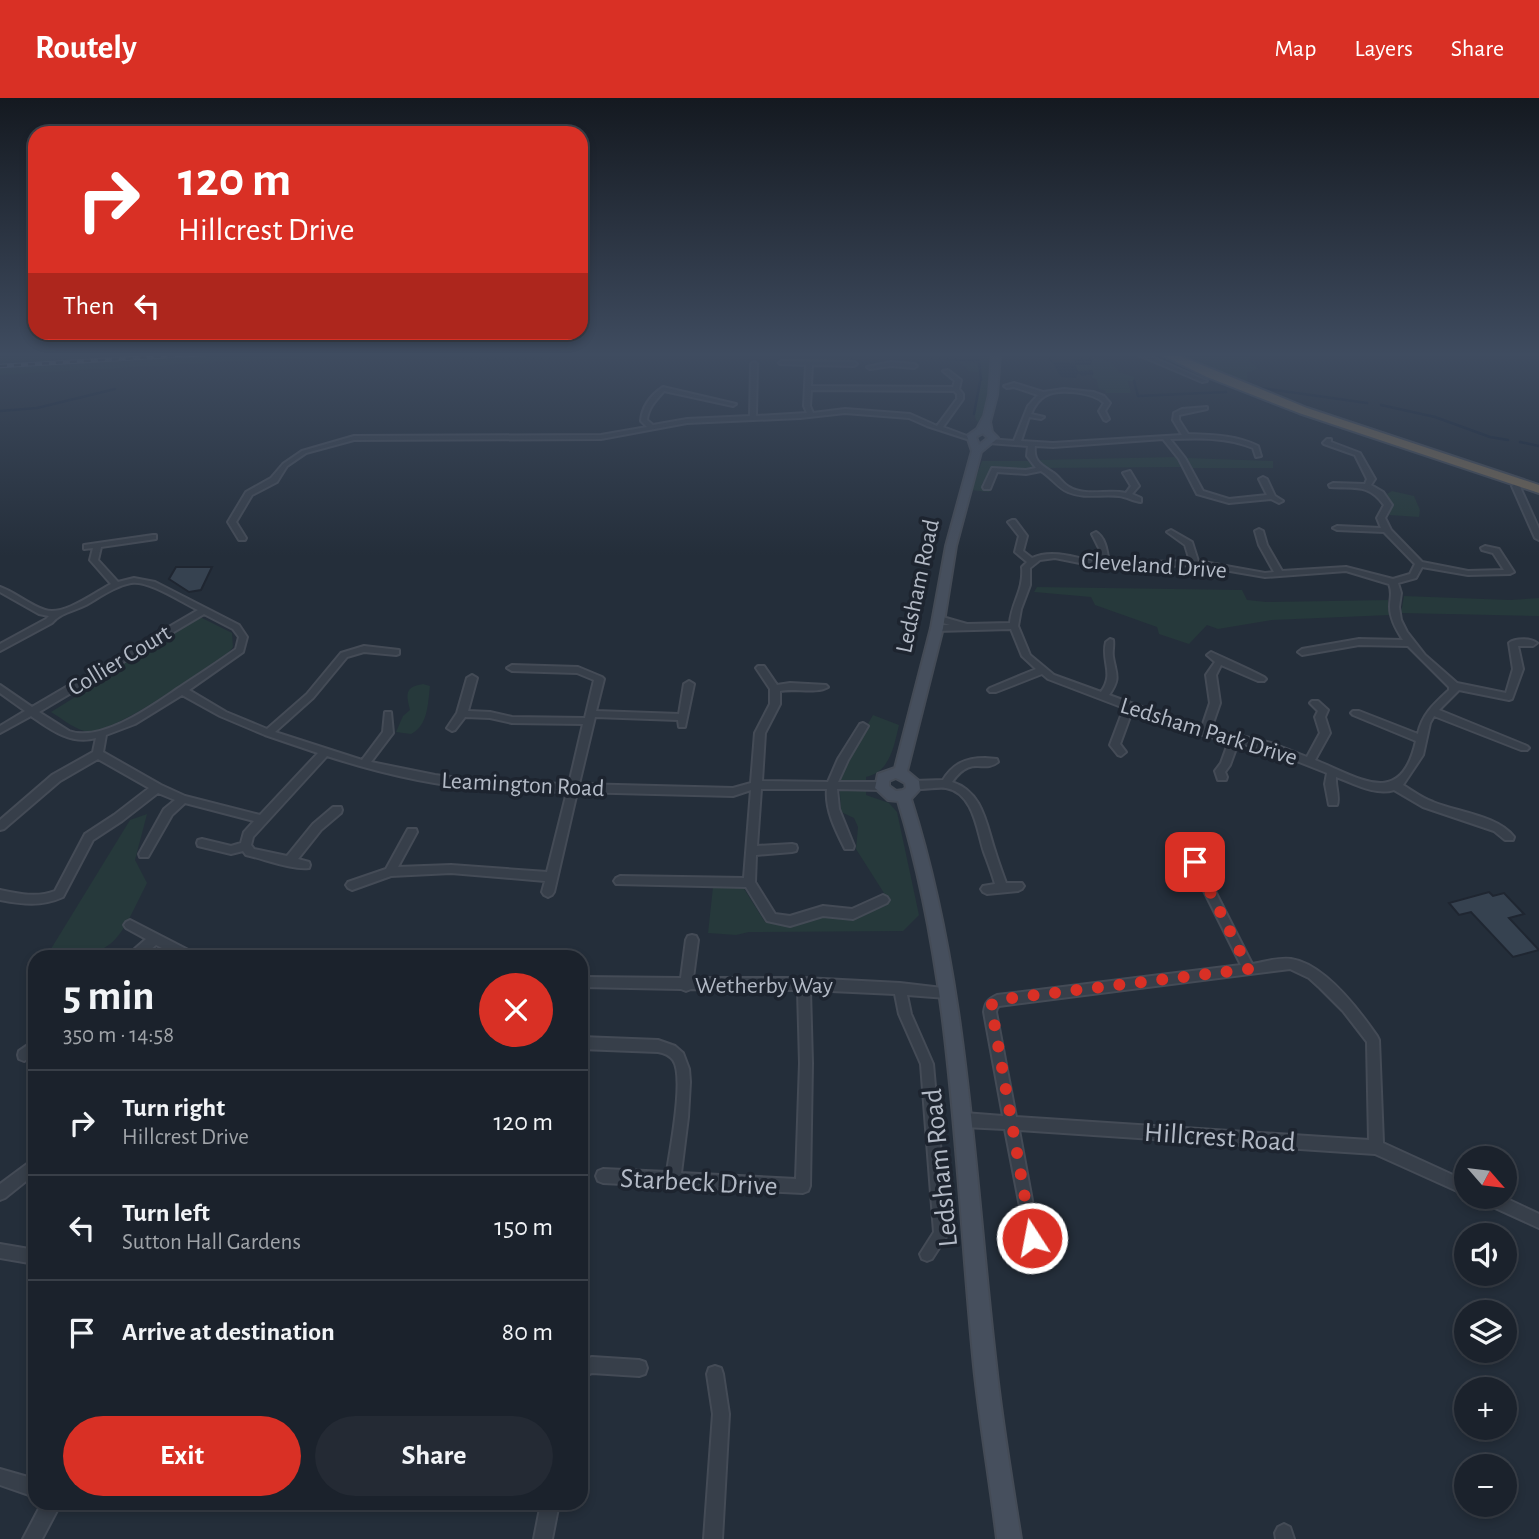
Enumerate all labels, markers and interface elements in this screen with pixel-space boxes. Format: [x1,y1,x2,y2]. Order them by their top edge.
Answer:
text: Routely [35,32,137,65]
text: Map [1274,37,1316,61]
text: Layers [1354,37,1413,61]
text: Share [1451,37,1504,61]
icon: right [63,154,154,245]
text: 120 m [178,156,291,205]
text: Hillcrest Drive [178,214,354,246]
icon: left [128,287,166,325]
text: Then [63,293,114,319]
street label: Ledsham Road [892,517,944,655]
street label: Cleveland Drive [1080,549,1228,583]
street label: Collier Court [64,621,175,701]
street label: Ledsham Park Drive [1117,694,1300,770]
street label: Leamington Road [441,769,605,801]
pin [1165,832,1225,892]
icon: arrive [1176,843,1214,881]
button: close [479,973,553,1047]
street label: Wetherby Way [695,974,833,998]
text: 5 min [63,975,155,1017]
text: 350 m · 14:58 [63,1024,174,1047]
street label: Ledsham Road [919,1087,963,1248]
text: Turn right [122,1095,225,1121]
icon: right [63,1104,101,1142]
text: 120 m [493,1109,553,1135]
street label: Hillcrest Road [1143,1119,1297,1157]
text: Hillcrest Drive [122,1126,249,1149]
north arrow [1454,1146,1517,1209]
map controls [1454,1146,1517,1517]
street label: Starbeck Drive [619,1165,778,1201]
text: Turn left [122,1200,210,1226]
position arrow [995,1201,1069,1275]
icon: left [63,1209,101,1247]
text: 150 m [494,1214,553,1240]
button: sound [1454,1223,1517,1286]
text: Sutton Hall Gardens [122,1231,301,1254]
button: layers [1454,1300,1517,1363]
icon: arrive [63,1314,101,1352]
text: Arrive at destination [122,1319,335,1345]
text: 80 m [502,1319,553,1345]
button: + [1454,1377,1517,1440]
button: Exit [63,1416,301,1496]
button: Share [315,1416,553,1496]
button: − [1454,1454,1517,1517]

